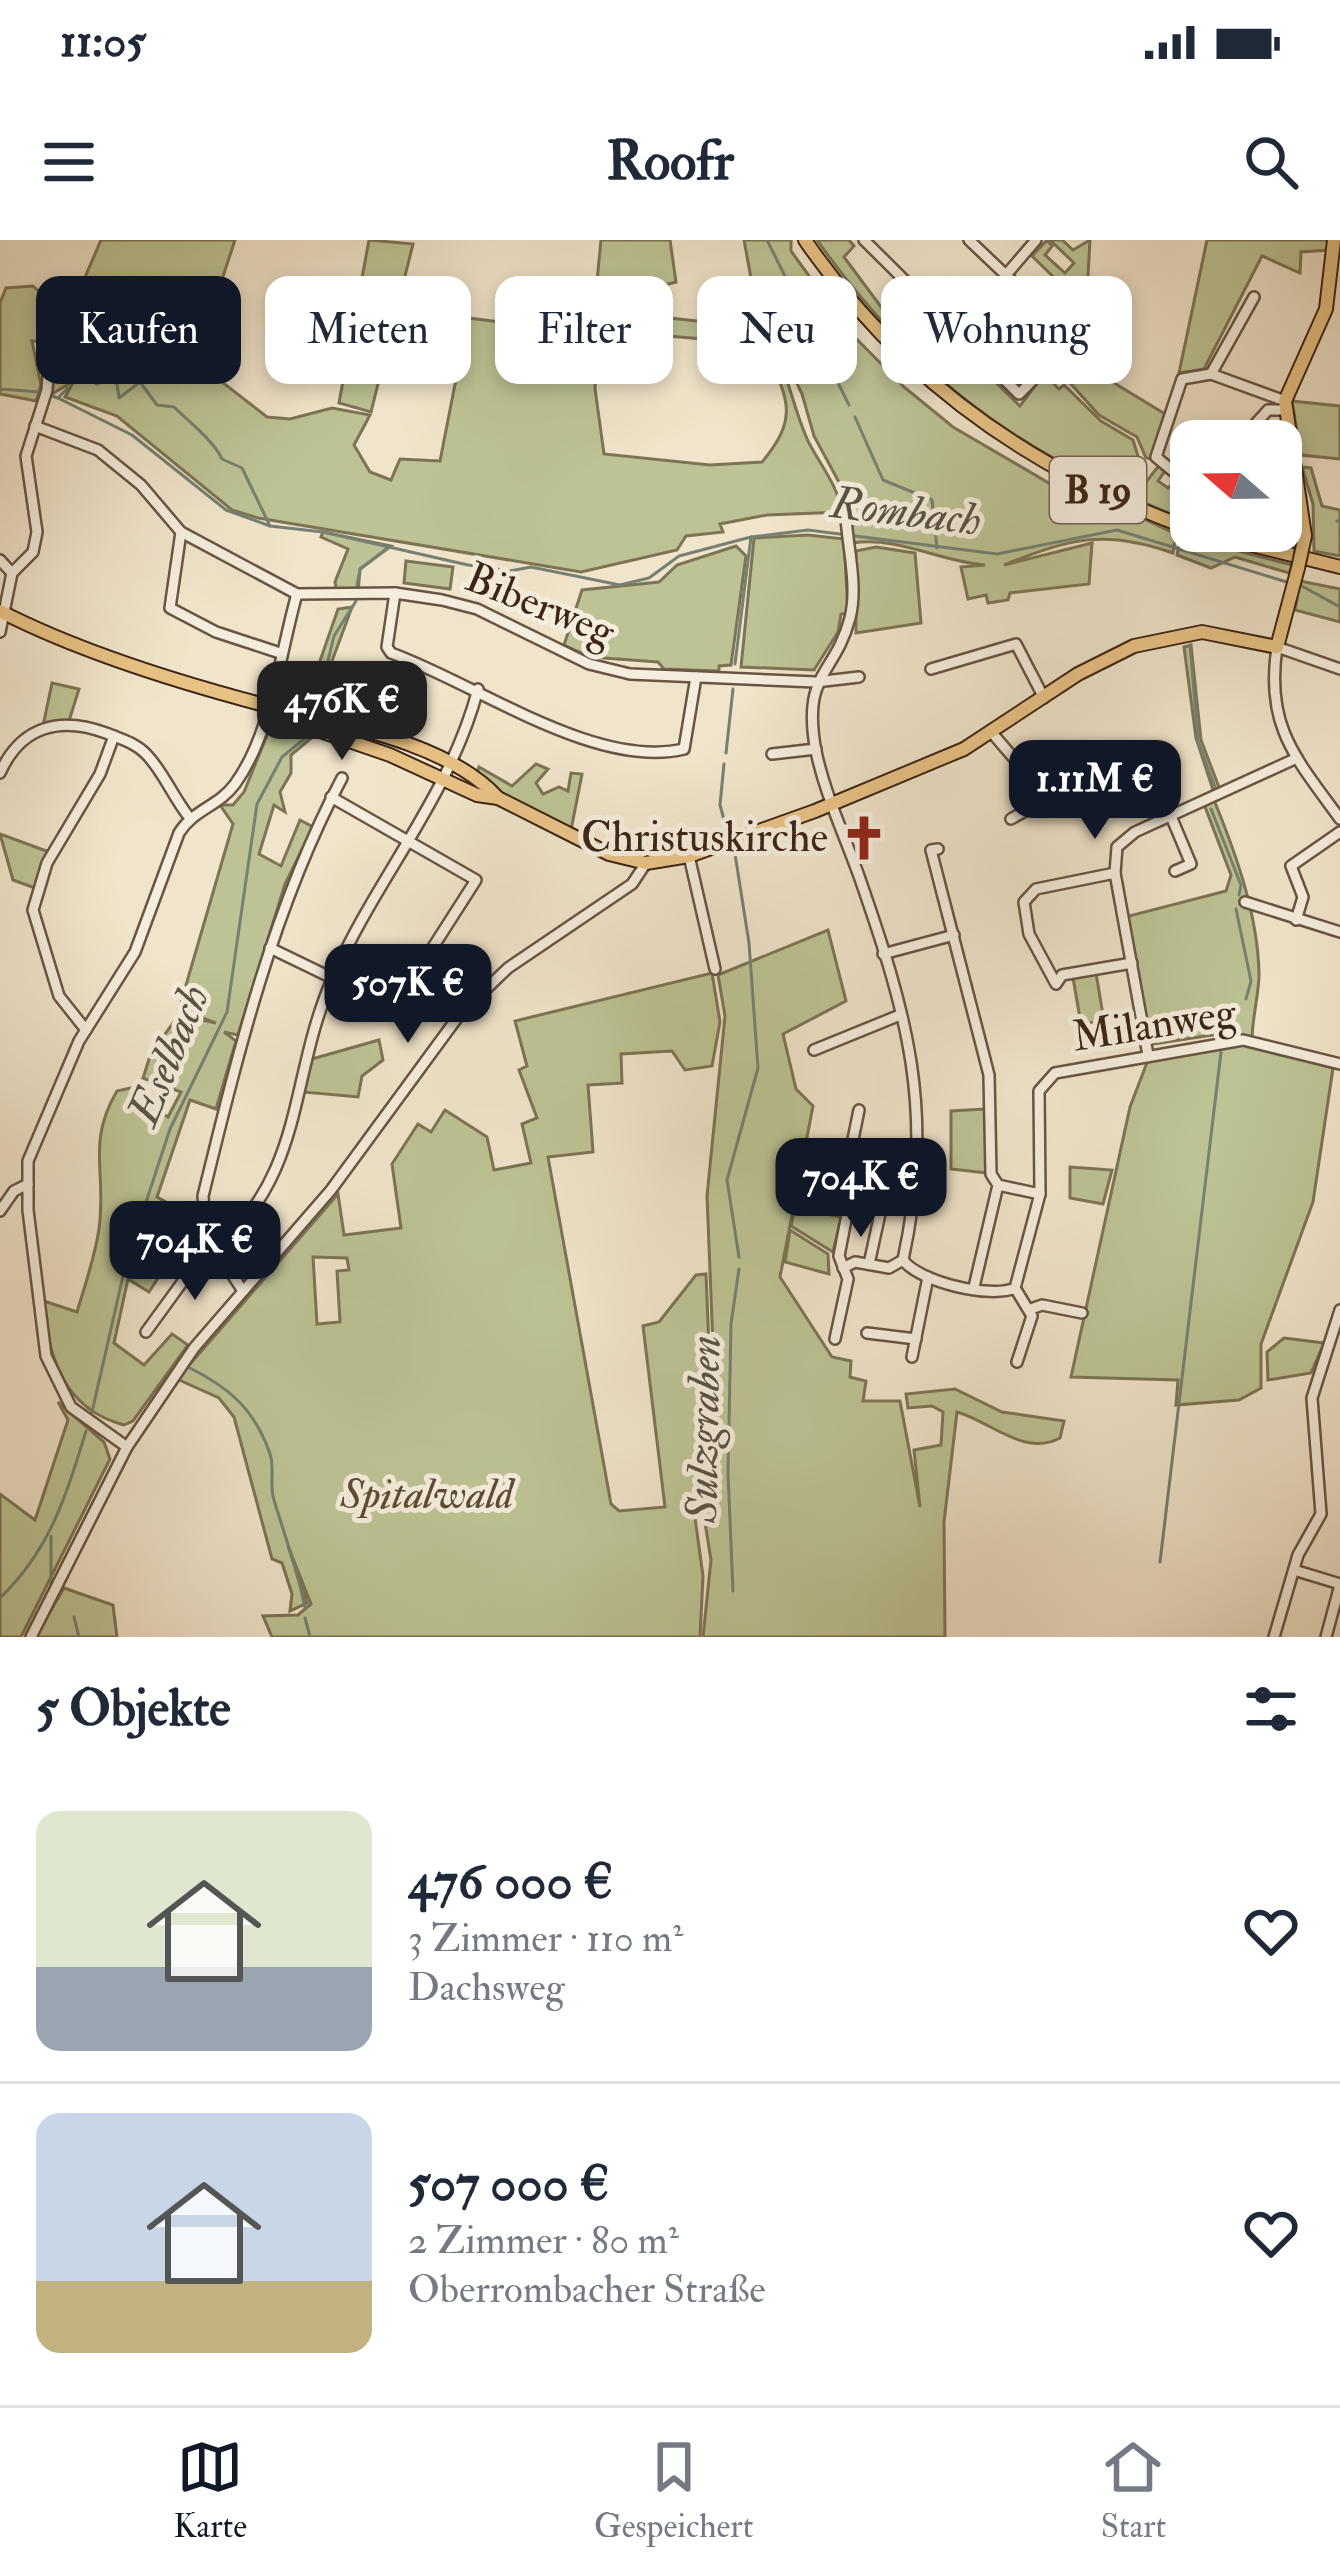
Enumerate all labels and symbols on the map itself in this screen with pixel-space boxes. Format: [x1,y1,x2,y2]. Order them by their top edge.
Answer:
north arrow [1170,420,1302,552]
road number: B 19 [1050,457,1146,523]
water label: Rombach [826,475,985,549]
street label: Biberweg [458,552,623,659]
pin: 476K € [244,661,440,763]
pin: 1.11M € [984,740,1206,842]
place label: Christuskirche [581,812,828,864]
church icon: Christuskirche [839,813,889,863]
pin: 507K € [310,944,506,1046]
water label: Eselbach [115,977,222,1136]
street label: Milanweg [1069,986,1241,1064]
pin: 704K € [763,1138,959,1240]
pin: 704K € [97,1201,293,1303]
water label: Sulzgraben [674,1335,734,1524]
park label: Spitalwald [339,1469,516,1521]

